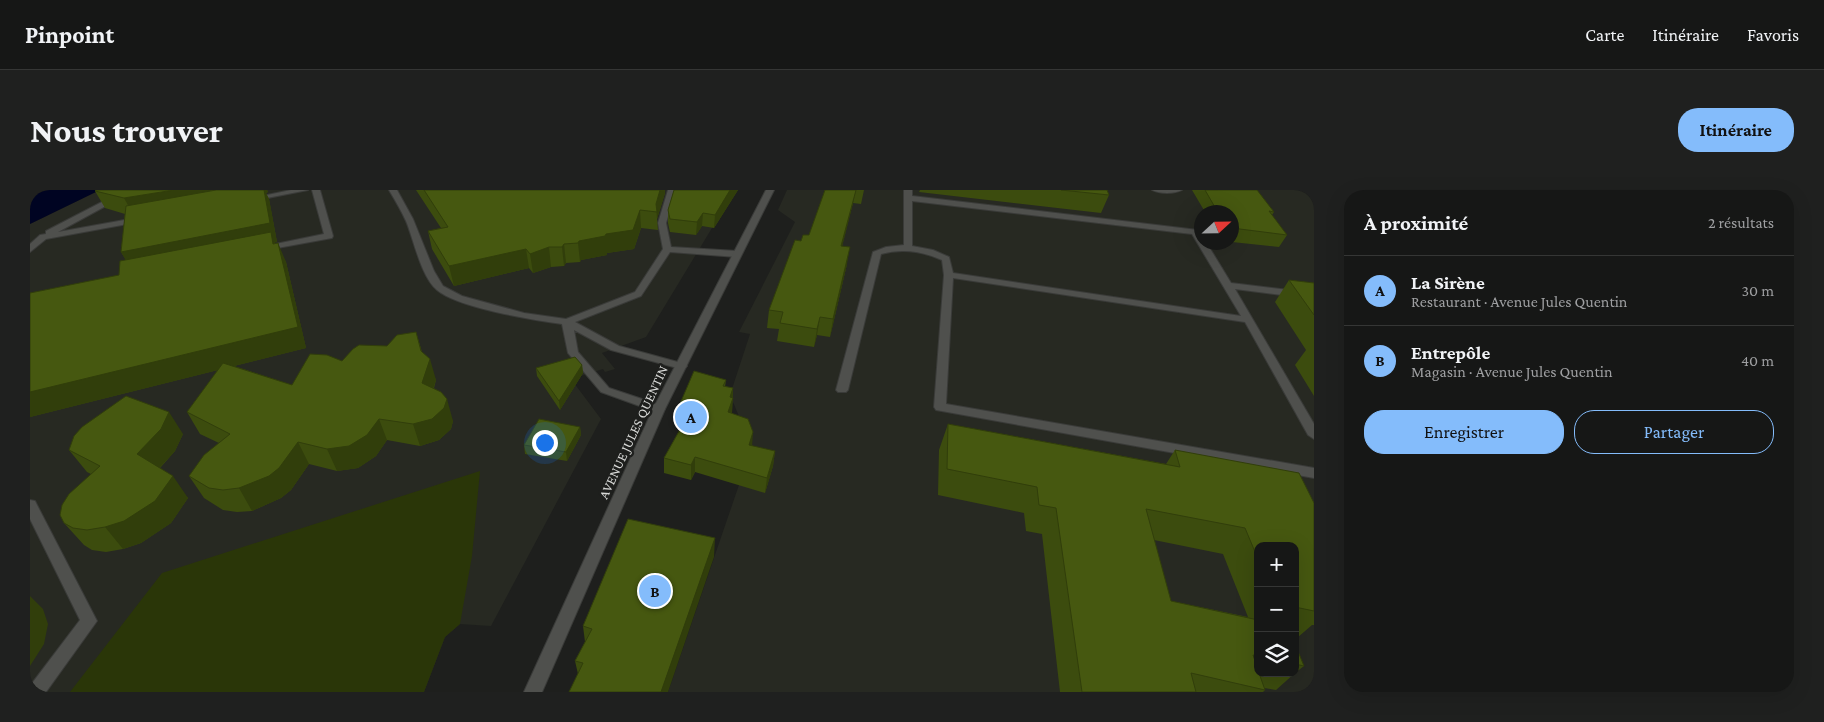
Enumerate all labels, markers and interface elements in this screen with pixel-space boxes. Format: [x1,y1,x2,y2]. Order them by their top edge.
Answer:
text: Pinpoint [25,21,114,48]
text: Carte [1585,25,1624,45]
text: Itinéraire [1652,25,1719,45]
text: Favoris [1747,25,1799,45]
button: Itinéraire [1678,108,1794,152]
text: Nous trouver [30,111,223,150]
north arrow [1194,205,1239,250]
text: À proximité [1364,211,1468,235]
text: 2 résultats [1708,214,1774,231]
text: La Sirène [1411,272,1485,293]
text: A [1375,282,1385,299]
text: 30 m [1742,282,1774,299]
text: Restaurant · Avenue Jules Quentin [1411,293,1627,310]
text: Entrepôle [1411,342,1490,363]
text: B [1375,352,1385,369]
text: 40 m [1741,352,1774,369]
street label: AVENUE JULES QUENTIN [595,363,671,501]
text: Magasin · Avenue Jules Quentin [1411,363,1613,380]
pin: A [675,398,707,436]
button: Enregistrer [1364,410,1564,454]
button: Partager [1574,410,1774,454]
your location [532,430,558,456]
map controls [1254,542,1299,677]
button: + [1254,542,1299,587]
pin: B [639,572,671,610]
button: − [1254,587,1299,632]
button: layers [1254,632,1299,677]

